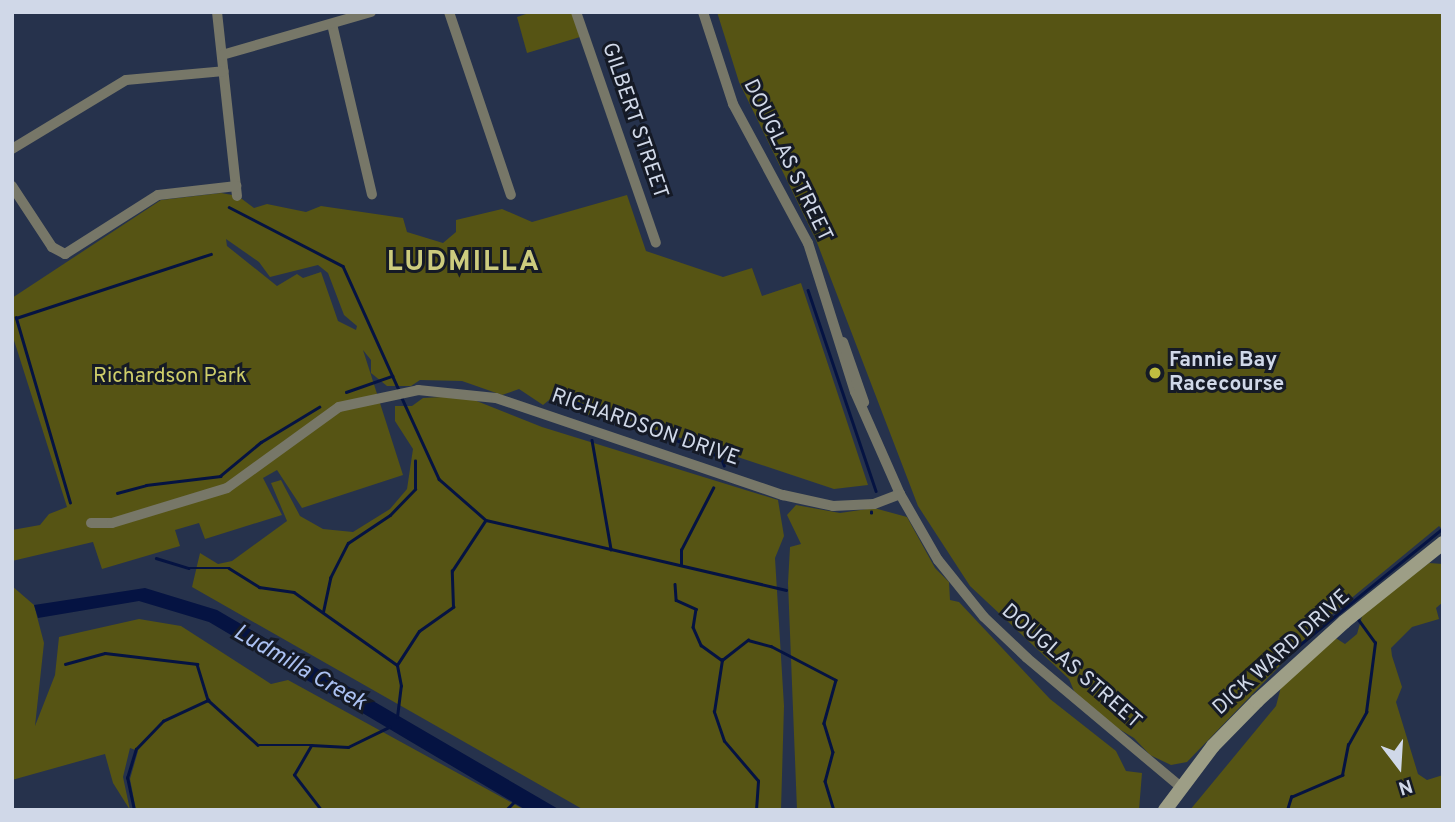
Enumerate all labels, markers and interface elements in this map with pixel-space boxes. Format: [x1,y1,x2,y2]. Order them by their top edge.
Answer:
street label: GILBERT STREET [595,39,673,203]
street label: DOUGLAS STREET [737,76,837,246]
district label: LUDMILLA [388,246,540,280]
place label: Fannie Bay Racecourse [1169,348,1284,398]
park label: Richardson Park [93,364,247,390]
marker: Fannie Bay Racecourse [1147,365,1163,381]
street label: RICHARDSON DRIVE [548,384,742,472]
street label: DICK WARD DRIVE [1208,585,1356,721]
street label: DOUGLAS STREET [996,599,1146,735]
water label: Ludmilla Creek [228,620,370,718]
north arrow [1364,731,1434,801]
text: N [1395,773,1415,800]

